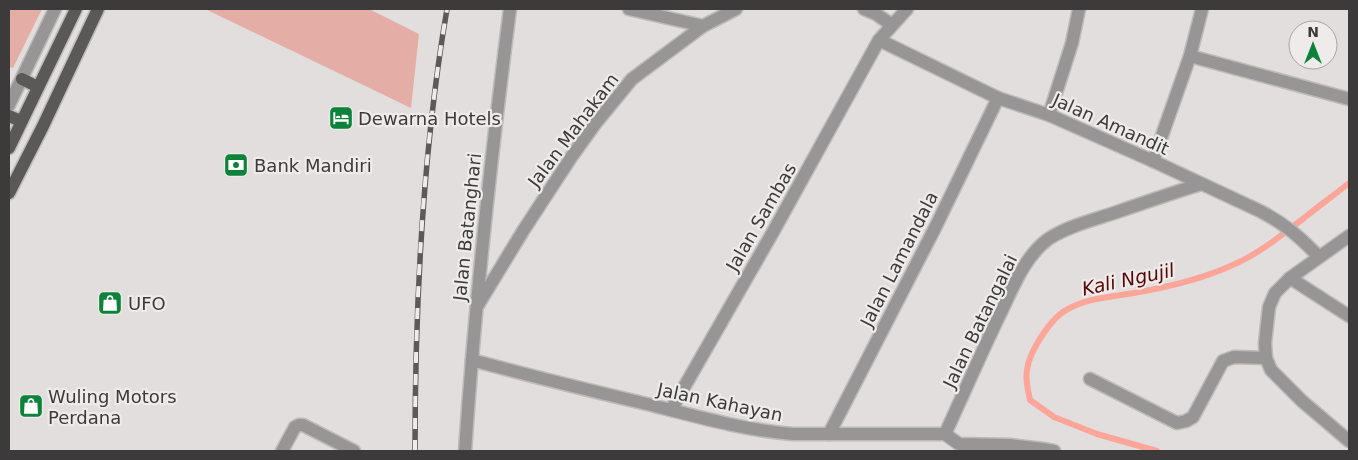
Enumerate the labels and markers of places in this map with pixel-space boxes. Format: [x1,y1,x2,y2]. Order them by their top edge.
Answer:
hotel icon: Dewarna Hotels [328,105,354,131]
place label: Dewarna Hotels [358,108,501,129]
bank icon: Bank Mandiri [223,152,249,178]
place label: Bank Mandiri [254,155,372,176]
shop icon: UFO [97,290,123,316]
place label: UFO [128,293,166,314]
place label: Wuling Motors Perdana [48,386,177,428]
shop icon: Wuling Motors Perdana [18,393,44,419]

